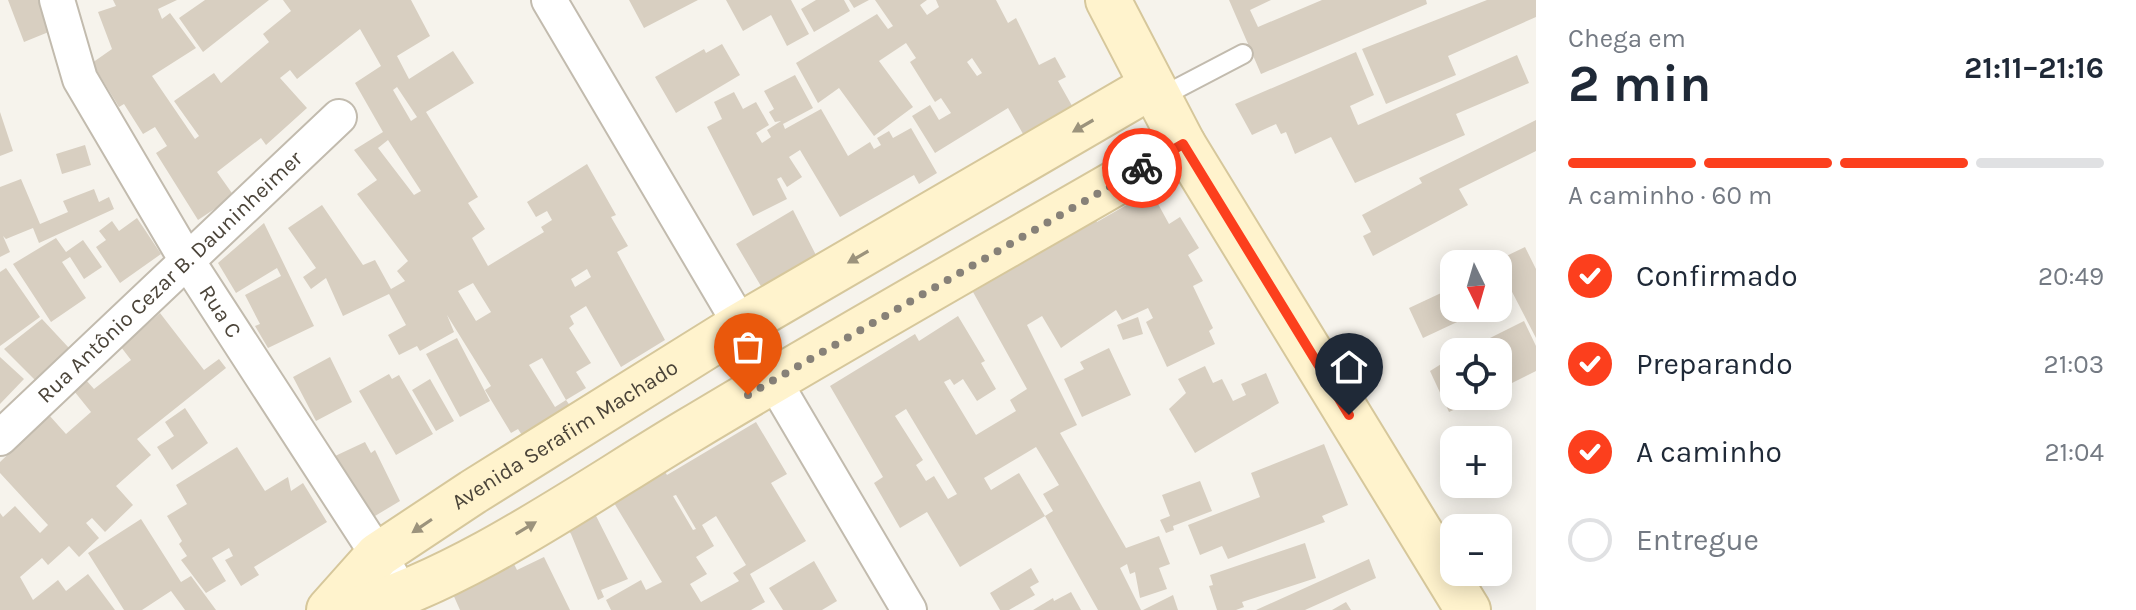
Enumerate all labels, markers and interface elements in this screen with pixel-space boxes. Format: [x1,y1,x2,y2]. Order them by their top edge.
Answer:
text: Chega em [1568,23,1686,54]
text: 21:11–21:16 [1964,50,2104,86]
text: 2 min [1568,53,1711,114]
one-way arrow [1071,119,1094,133]
courier [1102,128,1182,208]
street label: Rua Antônio Cezar B. Dauninheimer [32,146,308,409]
icon: bike [1120,146,1164,190]
text: A caminho · 60 m [1568,180,1772,211]
one-way arrow [847,250,869,264]
north arrow [1440,250,1512,322]
map controls [1440,250,1512,586]
icon: check [1568,254,1612,298]
text: Confirmado [1636,258,1798,294]
text: 20:49 [2038,261,2104,292]
street label: Rua C [194,280,247,343]
pin [714,313,782,395]
icon: bag [726,325,770,369]
pin [1315,333,1383,415]
button: locate [1440,338,1512,410]
icon: check [1568,342,1612,386]
icon: home [1327,345,1371,389]
text: Preparando [1636,346,1793,382]
text: 21:03 [2044,349,2104,380]
street label: Avenida Serafim Machado [447,354,683,515]
button: + [1440,426,1512,498]
icon: check [1568,430,1612,474]
text: A caminho [1636,434,1782,470]
text: 21:04 [2044,437,2104,468]
button: − [1440,514,1512,586]
one-way arrow [412,518,433,533]
one-way arrow [515,521,537,535]
text: Entregue [1636,522,1759,558]

